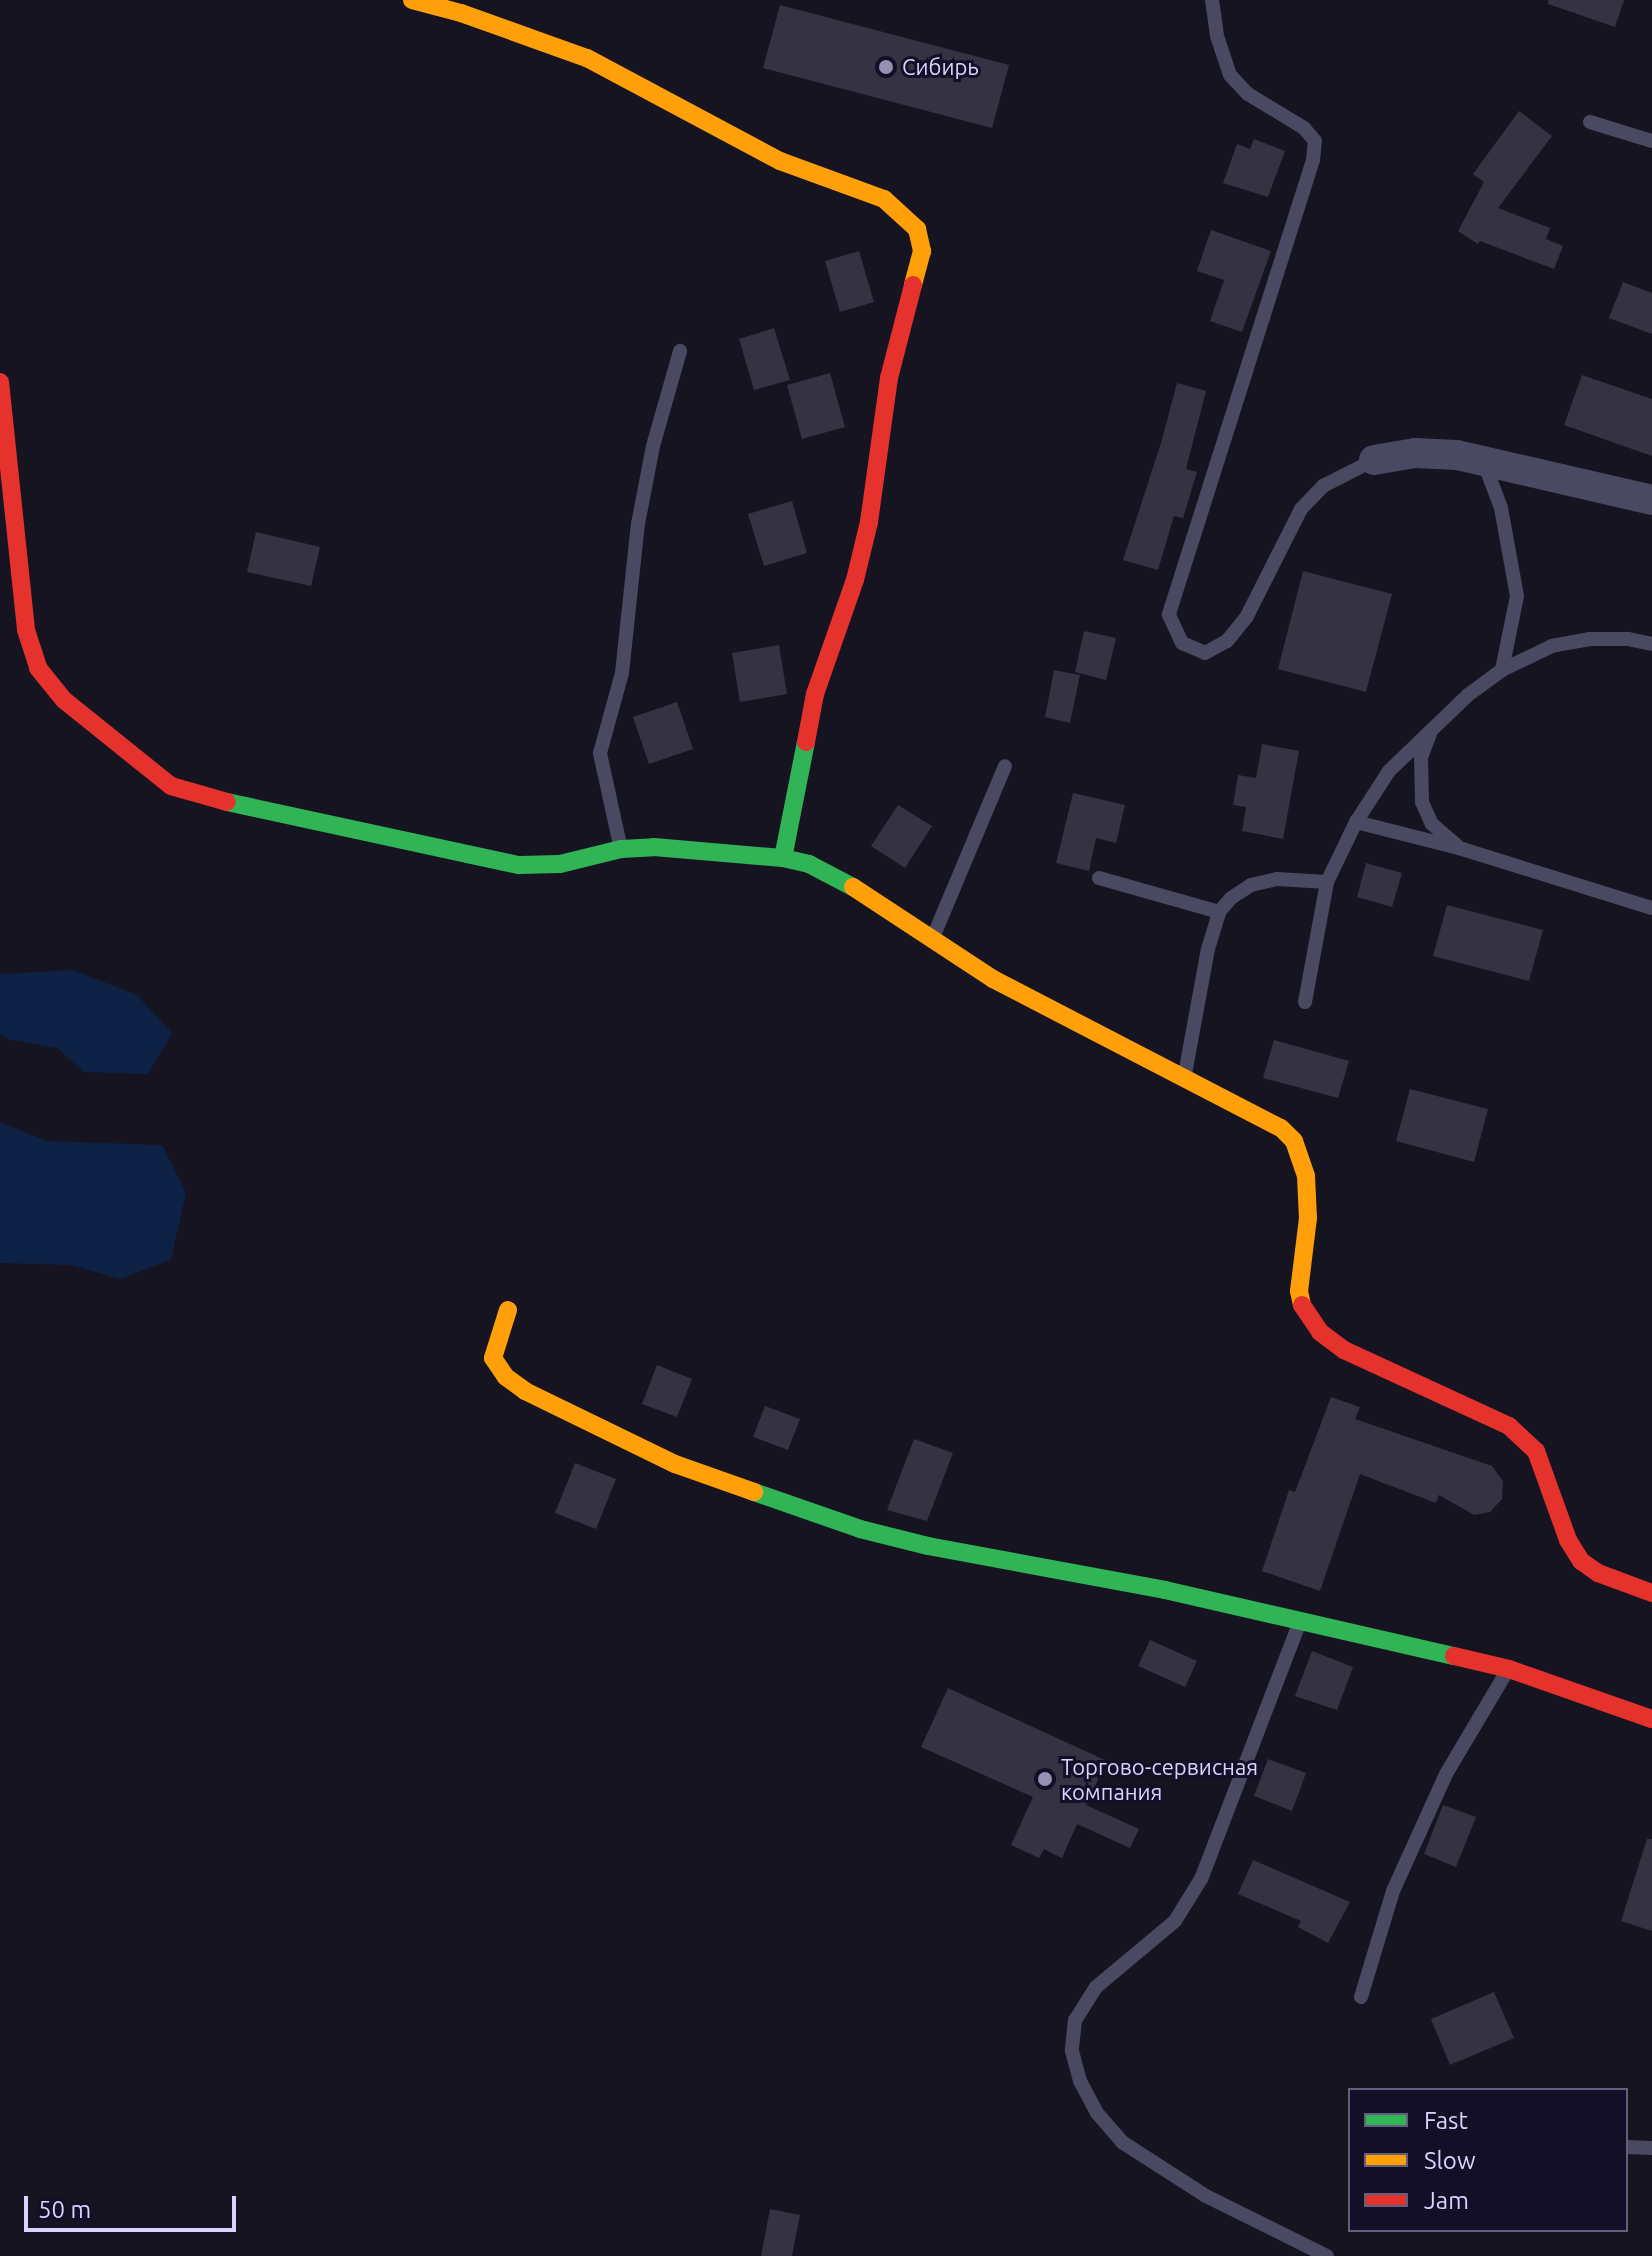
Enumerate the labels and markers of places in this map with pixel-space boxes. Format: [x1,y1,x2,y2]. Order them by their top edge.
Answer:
place label: Сибирь [902,54,979,80]
marker: Сибирь [877,58,895,76]
place label: Торгово-сервисная компания [1061,1753,1258,1804]
marker: Торгово-сервисная компания [1036,1770,1054,1788]

